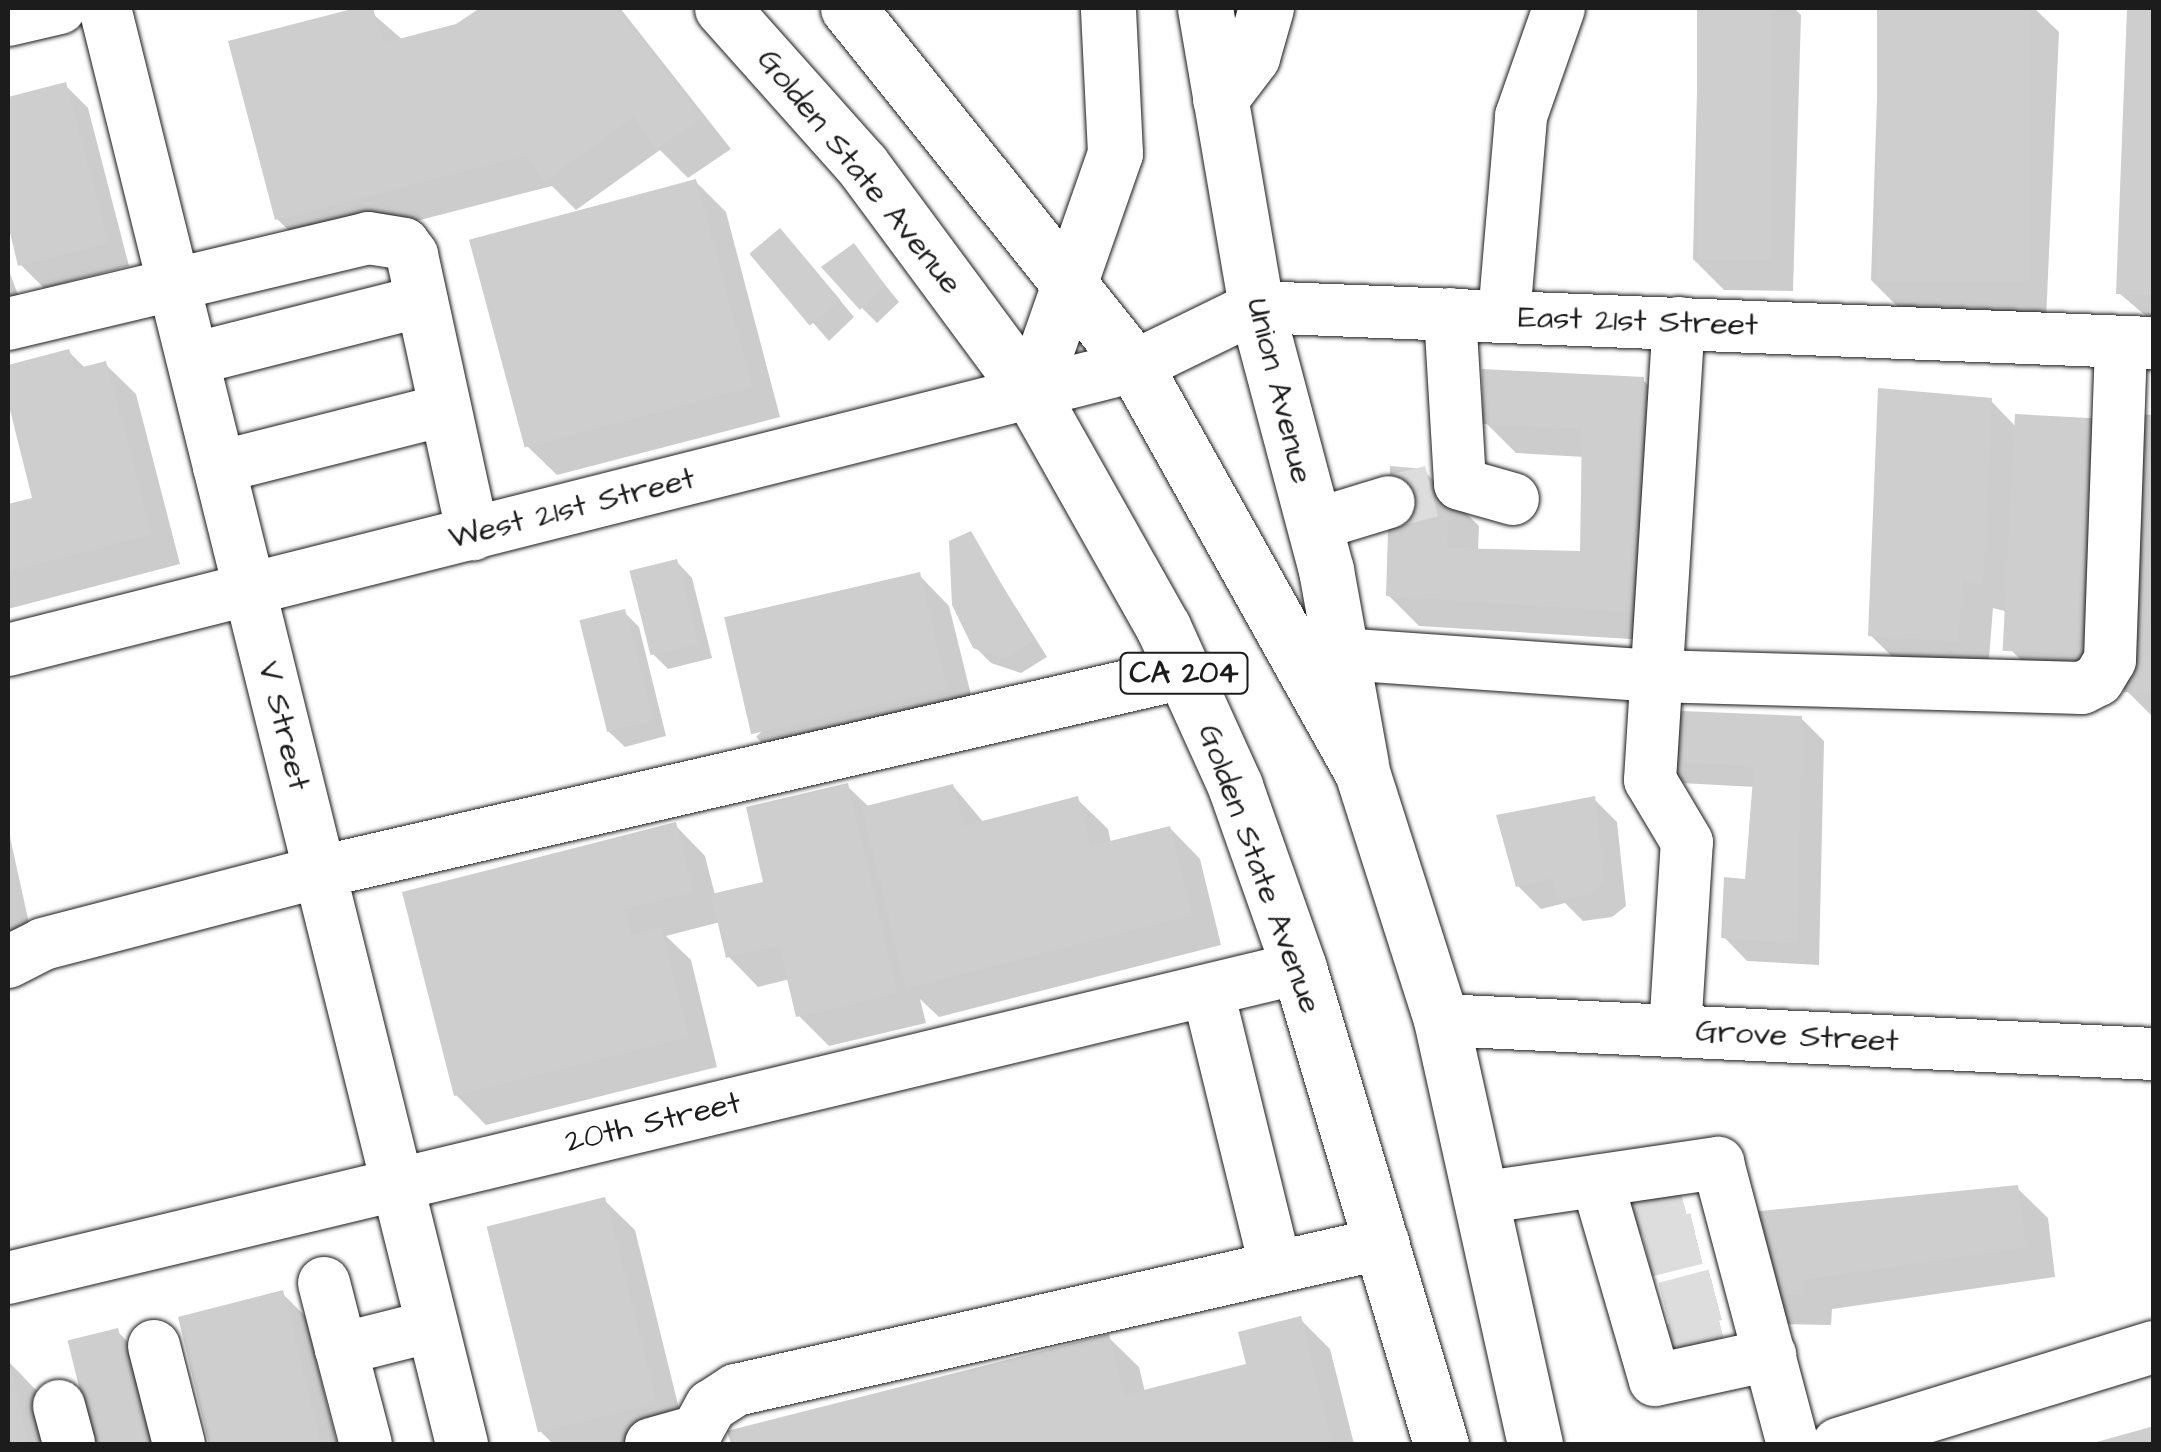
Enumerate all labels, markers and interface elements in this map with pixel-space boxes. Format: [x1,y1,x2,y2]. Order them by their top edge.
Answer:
street label: Golden State Avenue [748,42,970,302]
street label: Union Avenue [1237,294,1321,488]
street label: East 21st Street [1517,299,1759,345]
street label: West 21st Street [445,460,699,558]
road number: CA 204 [1119,648,1249,698]
street label: V Street [248,658,318,794]
street label: Golden State Avenue [1189,719,1329,1019]
street label: Grove Street [1695,1013,1899,1061]
street label: 20th Street [562,1084,744,1162]

